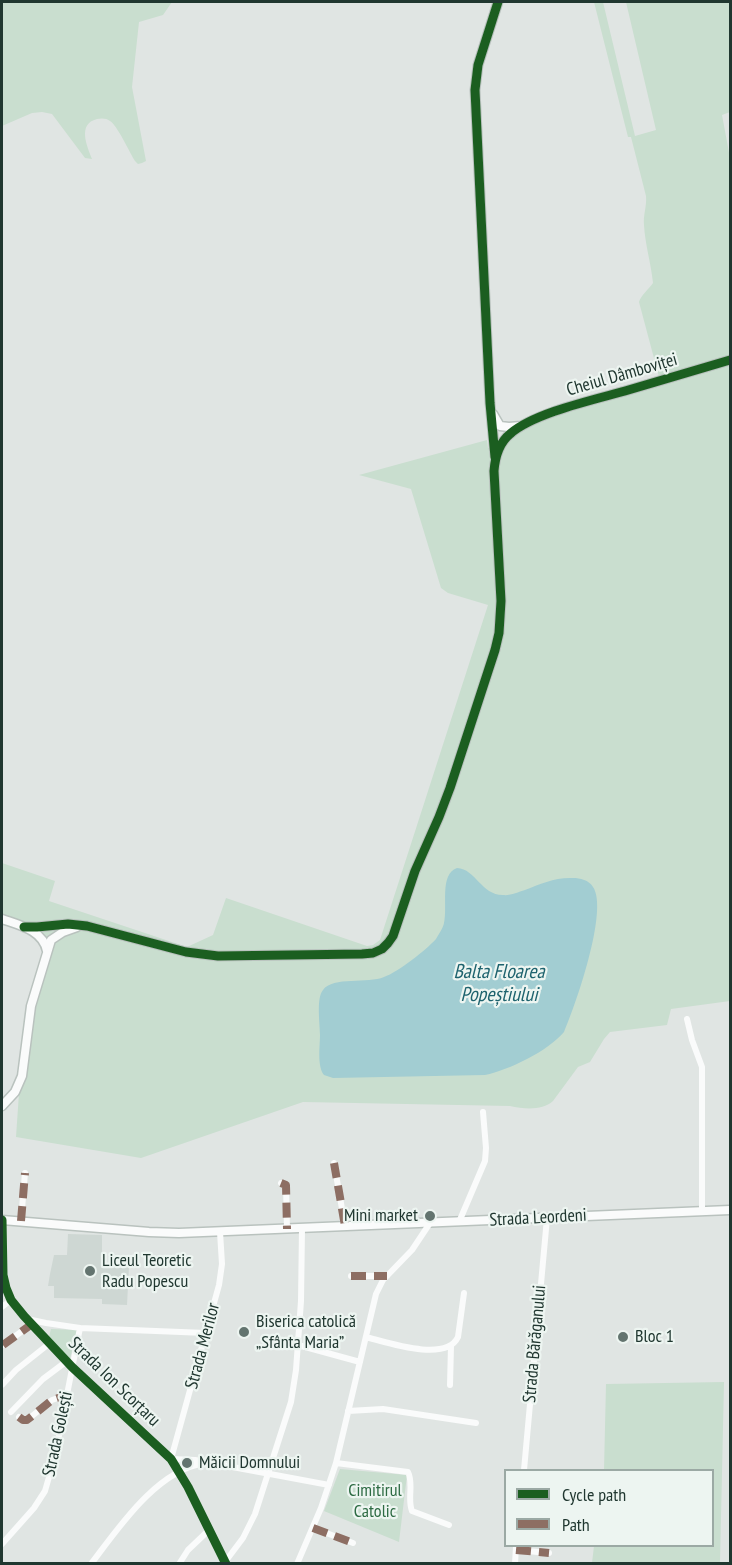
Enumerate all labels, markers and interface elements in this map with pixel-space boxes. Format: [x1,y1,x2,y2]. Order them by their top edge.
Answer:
street label: Cheiul Dâmboviței [564,349,680,401]
water label: Balta Floarea Popeștiului [453,960,545,1007]
place label: Mini market [344,1205,418,1227]
street label: Strada Leordeni [489,1205,587,1231]
marker: Mini market [423,1209,437,1223]
place label: Liceul Teoretic Radu Popescu [102,1250,192,1292]
marker: Liceul Teoretic Radu Popescu [83,1264,97,1278]
street label: Strada Bărăganului [519,1284,551,1404]
street label: Strada Merilor [181,1301,225,1391]
place label: Biserica catolică „Sfânta Maria” [256,1311,356,1354]
marker: Biserica catolică „Sfânta Maria” [237,1325,251,1339]
place label: Bloc 1 [635,1326,674,1348]
marker: Bloc 1 [616,1330,630,1344]
street label: Strada Ion Scorțaru [64,1333,164,1431]
street label: Strada Golești [38,1389,78,1479]
place label: Măicii Domnului [199,1452,300,1474]
marker: Măicii Domnului [180,1456,194,1470]
legend [504,1469,714,1547]
park label: Cimitirul Catolic [348,1480,402,1522]
text: Cycle path [562,1483,626,1506]
text: Path [562,1513,590,1536]

